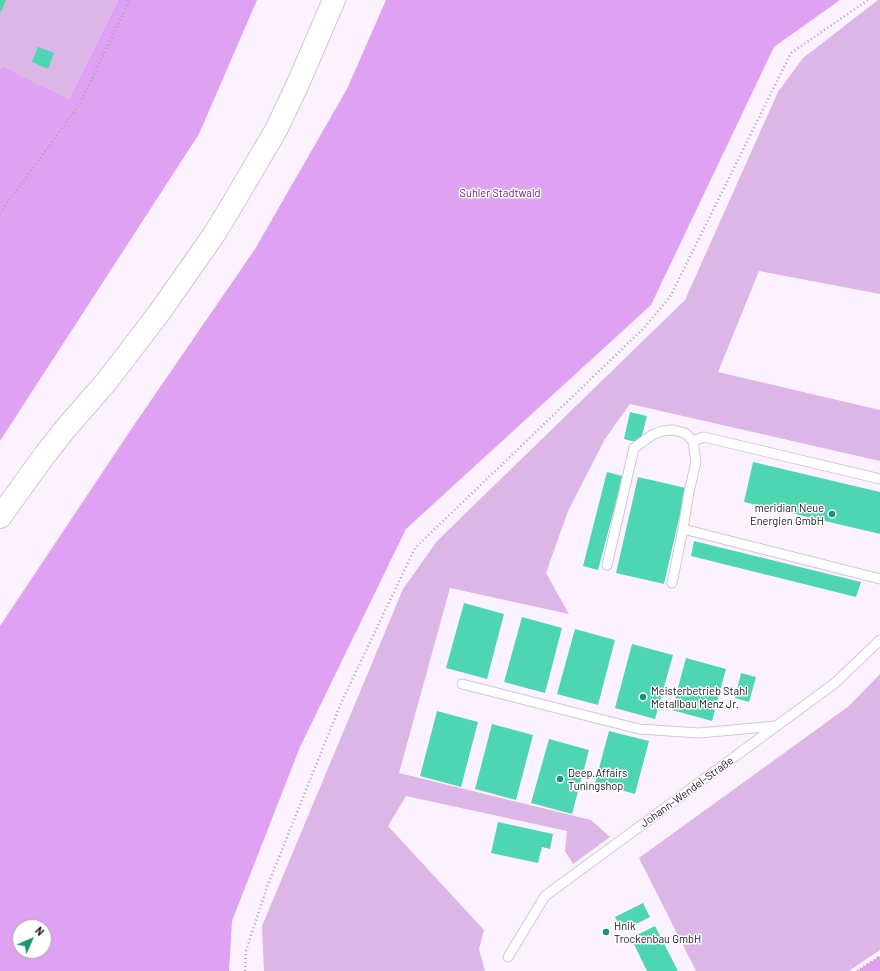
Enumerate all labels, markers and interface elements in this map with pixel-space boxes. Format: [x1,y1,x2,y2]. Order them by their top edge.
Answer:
park label: Suhler Stadtwald [460,186,540,200]
place label: meridian Neue Energien GmbH [750,501,824,527]
marker: meridian Neue Energien GmbH [827,509,837,519]
place label: Meisterbetrieb Stahl Metallbau Menz Jr. [651,684,748,710]
marker: Meisterbetrieb Stahl Metallbau Menz Jr. [638,692,648,702]
street label: Johann-Wendel-Straße [638,754,736,830]
place label: Deep.Affairs Tuningshop [568,766,627,792]
marker: Deep.Affairs Tuningshop [555,774,565,784]
north arrow [12,919,52,959]
place label: Hnik Trockenbau GmbH [614,919,701,945]
text: N [33,924,47,938]
marker: Hnik Trockenbau GmbH [601,927,611,937]

